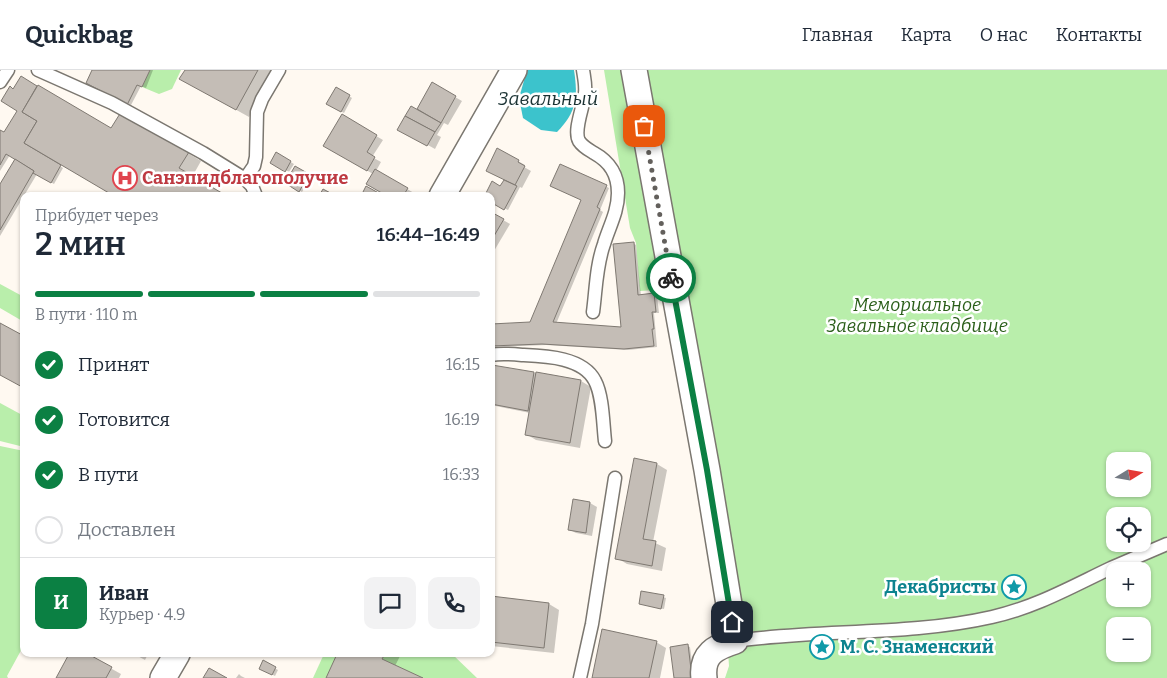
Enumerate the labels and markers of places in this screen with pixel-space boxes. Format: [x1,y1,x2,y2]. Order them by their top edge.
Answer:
pin [623,105,665,147]
hospital icon: Санэпидблагополучие [112,165,138,191]
place label: Санэпидблагополучие [142,167,348,189]
place icon: Декабристы [1001,574,1027,600]
place label: Декабристы [885,576,996,598]
pin [711,601,753,643]
place icon: М. С. Знаменский [809,634,835,660]
place label: М. С. Знаменский [840,636,994,658]

